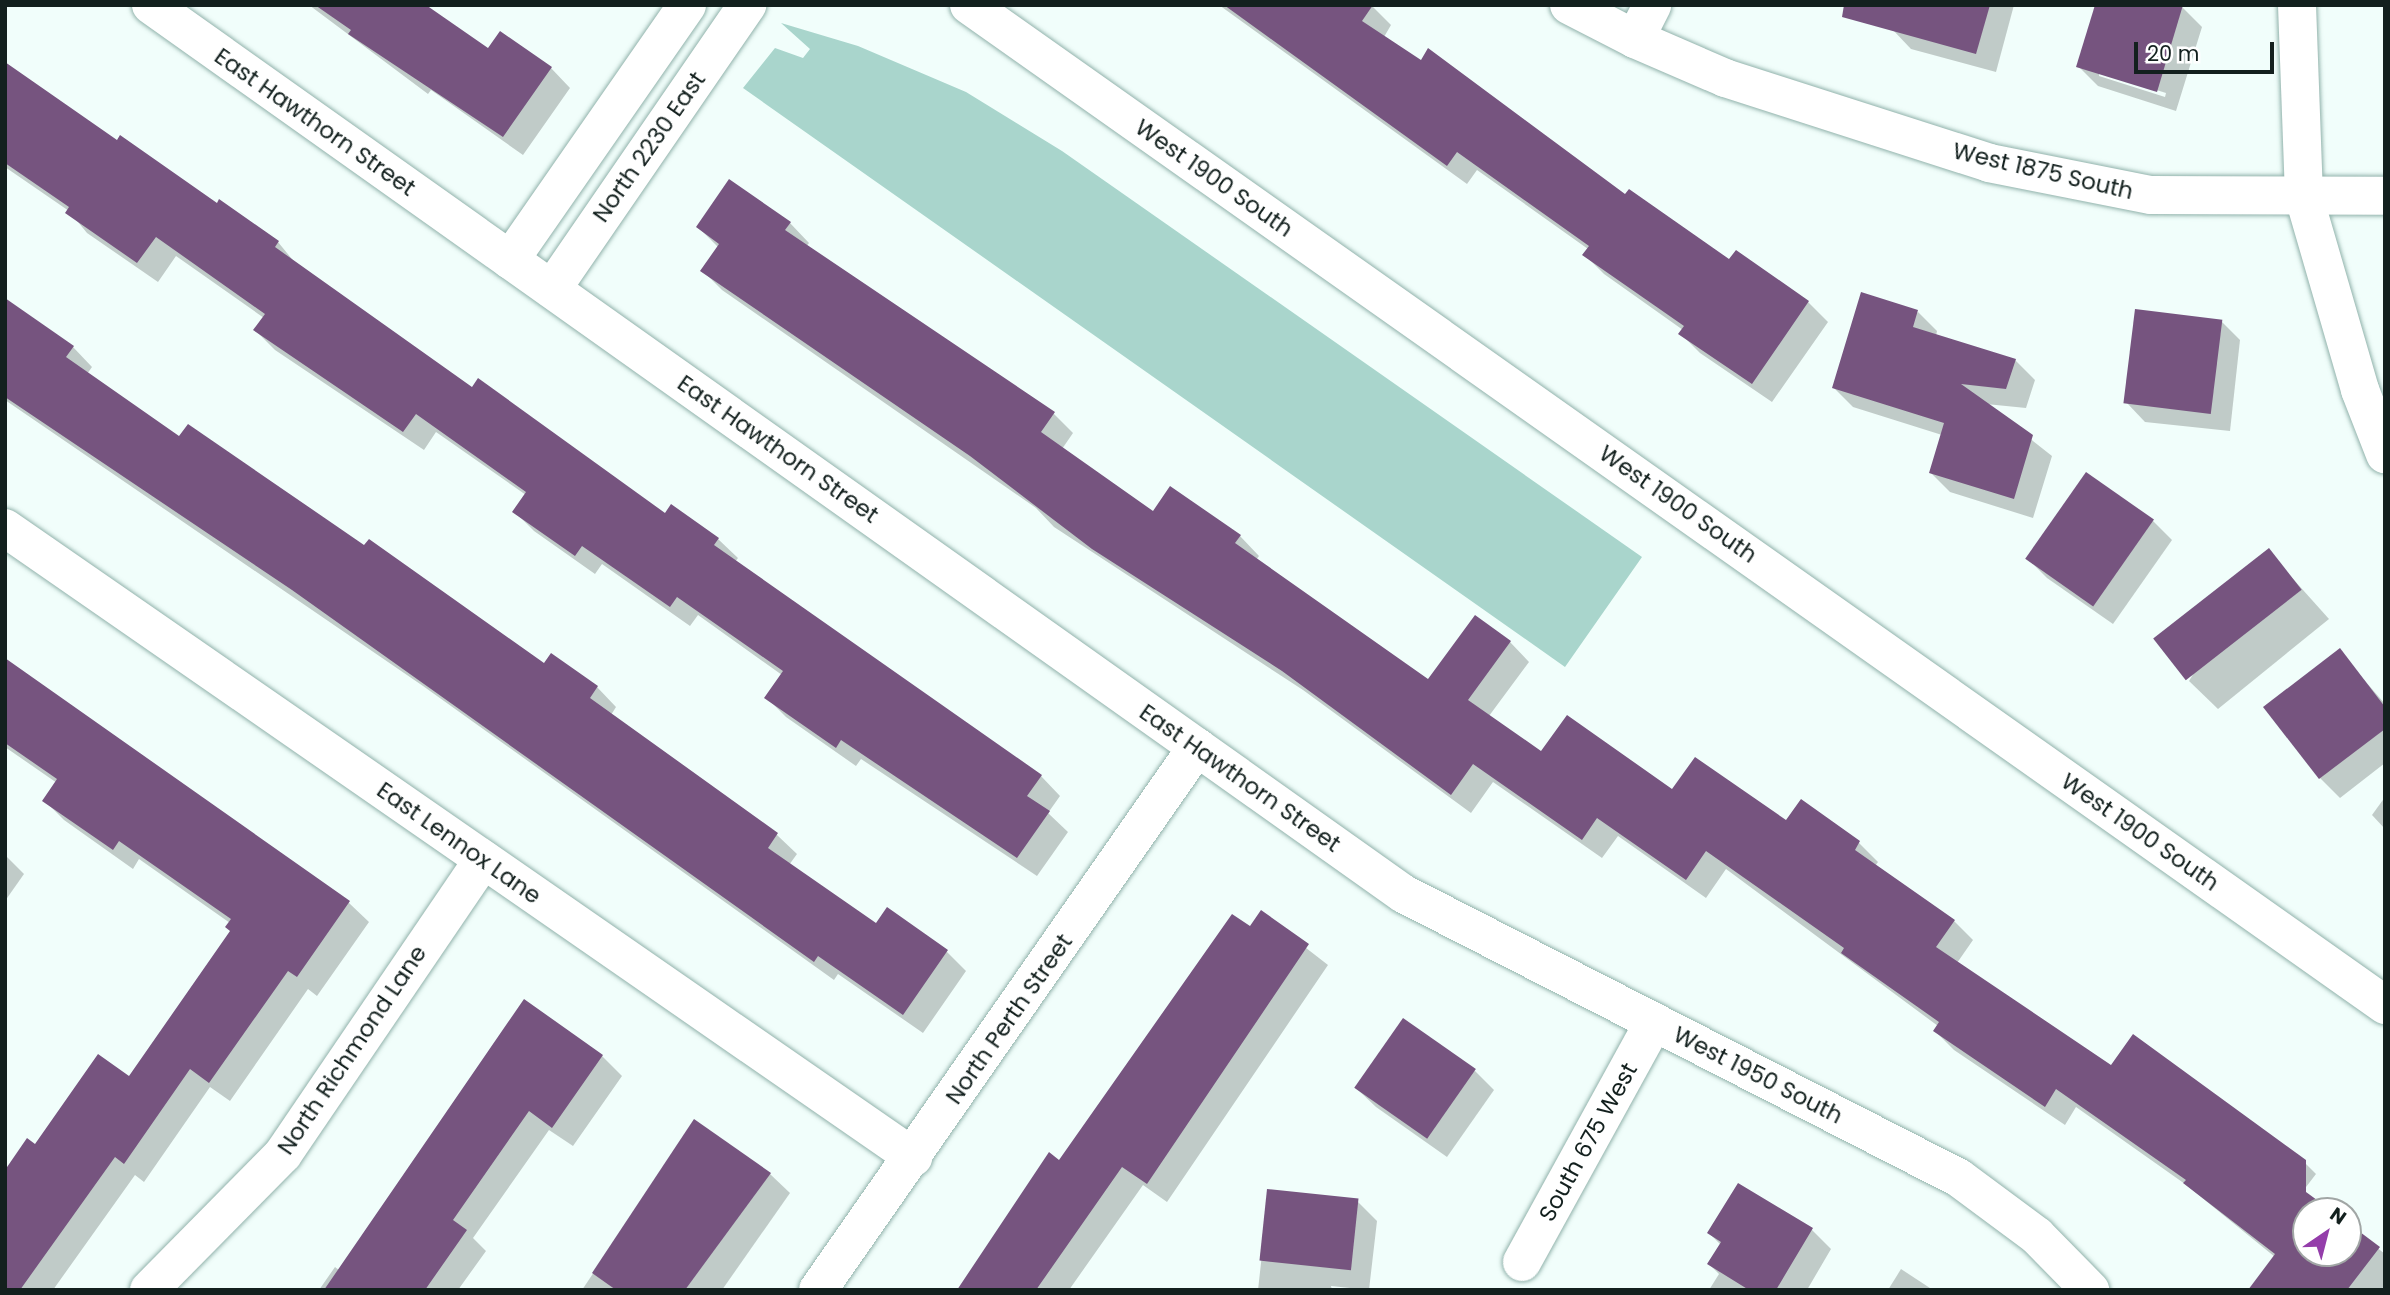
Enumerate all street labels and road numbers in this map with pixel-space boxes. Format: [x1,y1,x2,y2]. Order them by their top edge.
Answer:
street label: East Hawthorn Street [209,42,421,202]
street label: North 2230 East [587,67,711,227]
street label: West 1900 South [1130,113,1298,243]
street label: West 1875 South [1950,137,2136,205]
street label: East Hawthorn Street [672,369,884,529]
street label: West 1900 South [1594,439,1762,569]
street label: East Hawthorn Street [1134,698,1346,858]
street label: West 1900 South [2056,767,2224,897]
street label: East Lennox Lane [372,776,546,910]
street label: North Perth Street [940,929,1078,1109]
street label: North Richmond Lane [272,940,432,1160]
street label: West 1950 South [1669,1020,1847,1130]
street label: South 675 West [1533,1058,1643,1226]

